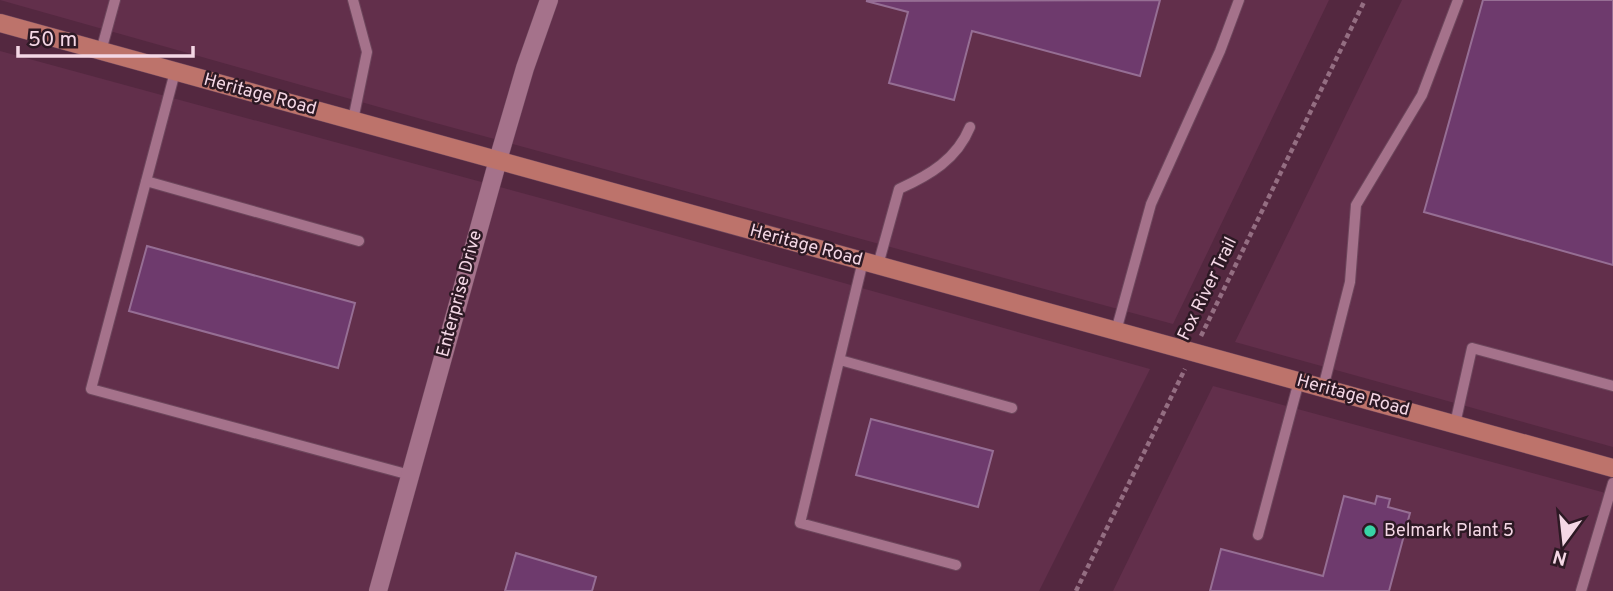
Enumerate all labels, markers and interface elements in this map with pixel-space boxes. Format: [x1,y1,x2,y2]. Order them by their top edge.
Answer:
scale bar [18,14,192,58]
text: 50 m [28,27,77,54]
street label: Heritage Road [201,69,319,121]
street label: Heritage Road [747,220,865,272]
street label: Enterprise Drive [432,228,488,360]
street label: Fox River Trail [1173,234,1243,344]
street label: Heritage Road [1294,370,1412,422]
north arrow [1529,507,1599,577]
place label: Belmark Plant 5 [1384,520,1514,543]
marker: Belmark Plant 5 [1362,523,1378,539]
text: N [1550,543,1570,570]

